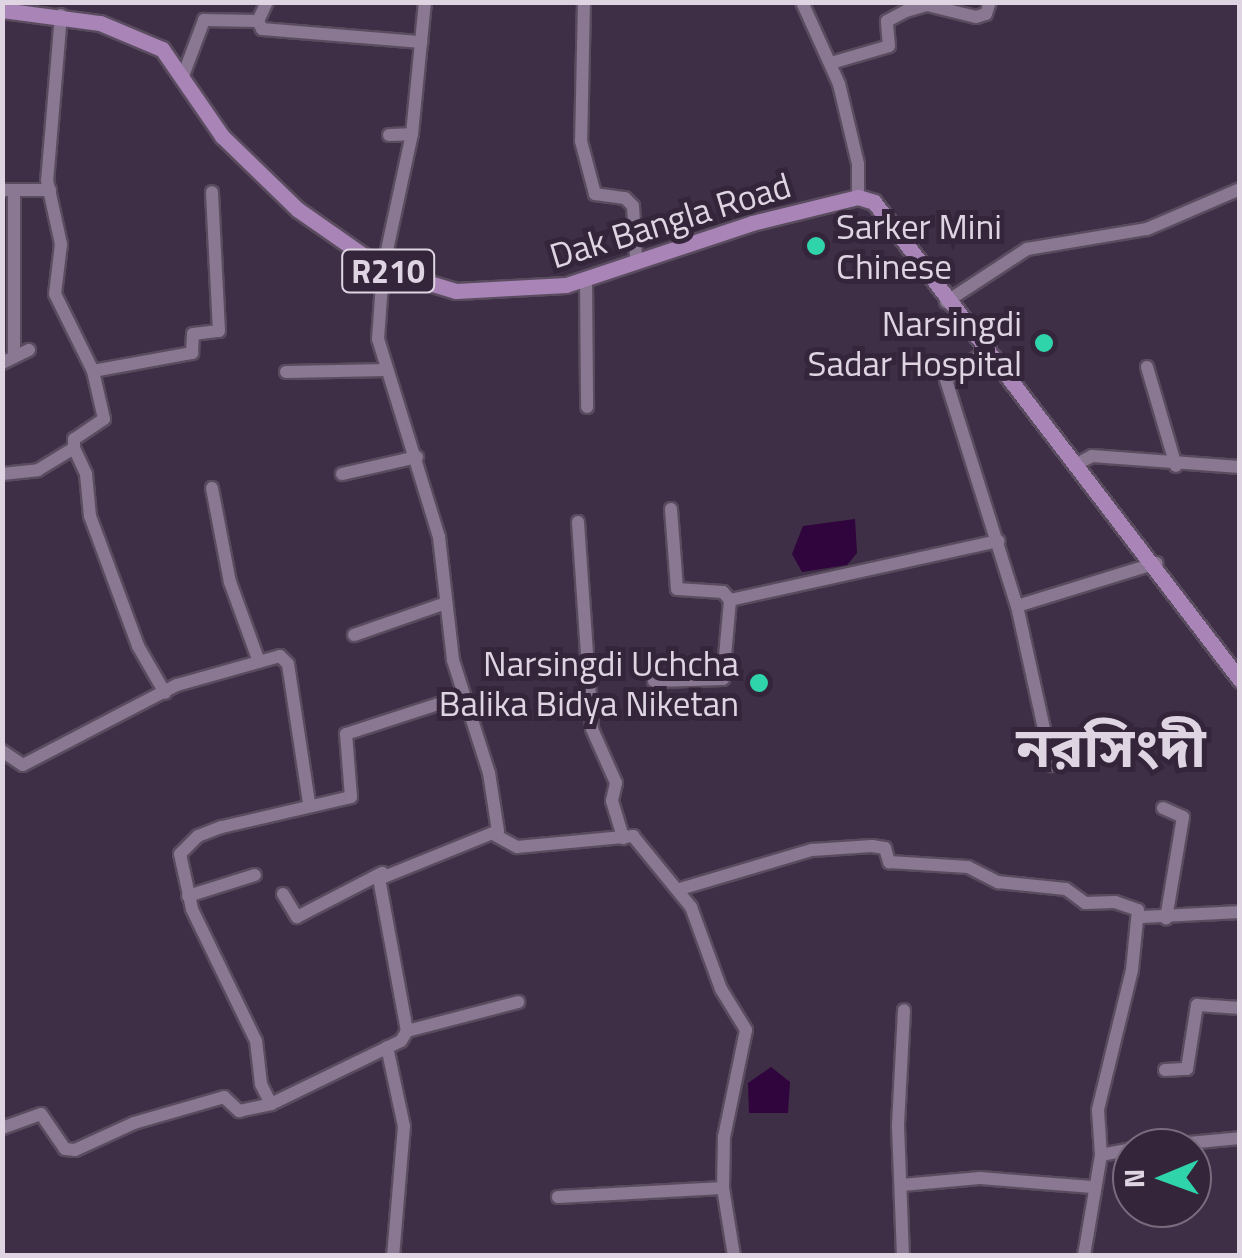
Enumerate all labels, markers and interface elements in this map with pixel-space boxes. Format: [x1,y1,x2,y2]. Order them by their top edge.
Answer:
street label: Dak Bangla Road [545,163,795,277]
place label: Sarker Mini Chinese [836,205,1002,287]
marker: Sarker Mini Chinese [805,235,827,257]
road number: R210 [340,244,436,298]
place label: Narsingdi Sadar Hospital [807,302,1022,384]
marker: Narsingdi Sadar Hospital [1031,330,1057,356]
place label: Narsingdi Uchcha Balika Bidya Niketan [439,642,739,724]
marker: Narsingdi Uchcha Balika Bidya Niketan [748,672,770,694]
district label: নরসিংদী [1016,714,1206,780]
north arrow [1112,1128,1212,1228]
text: N [1112,1168,1155,1189]

